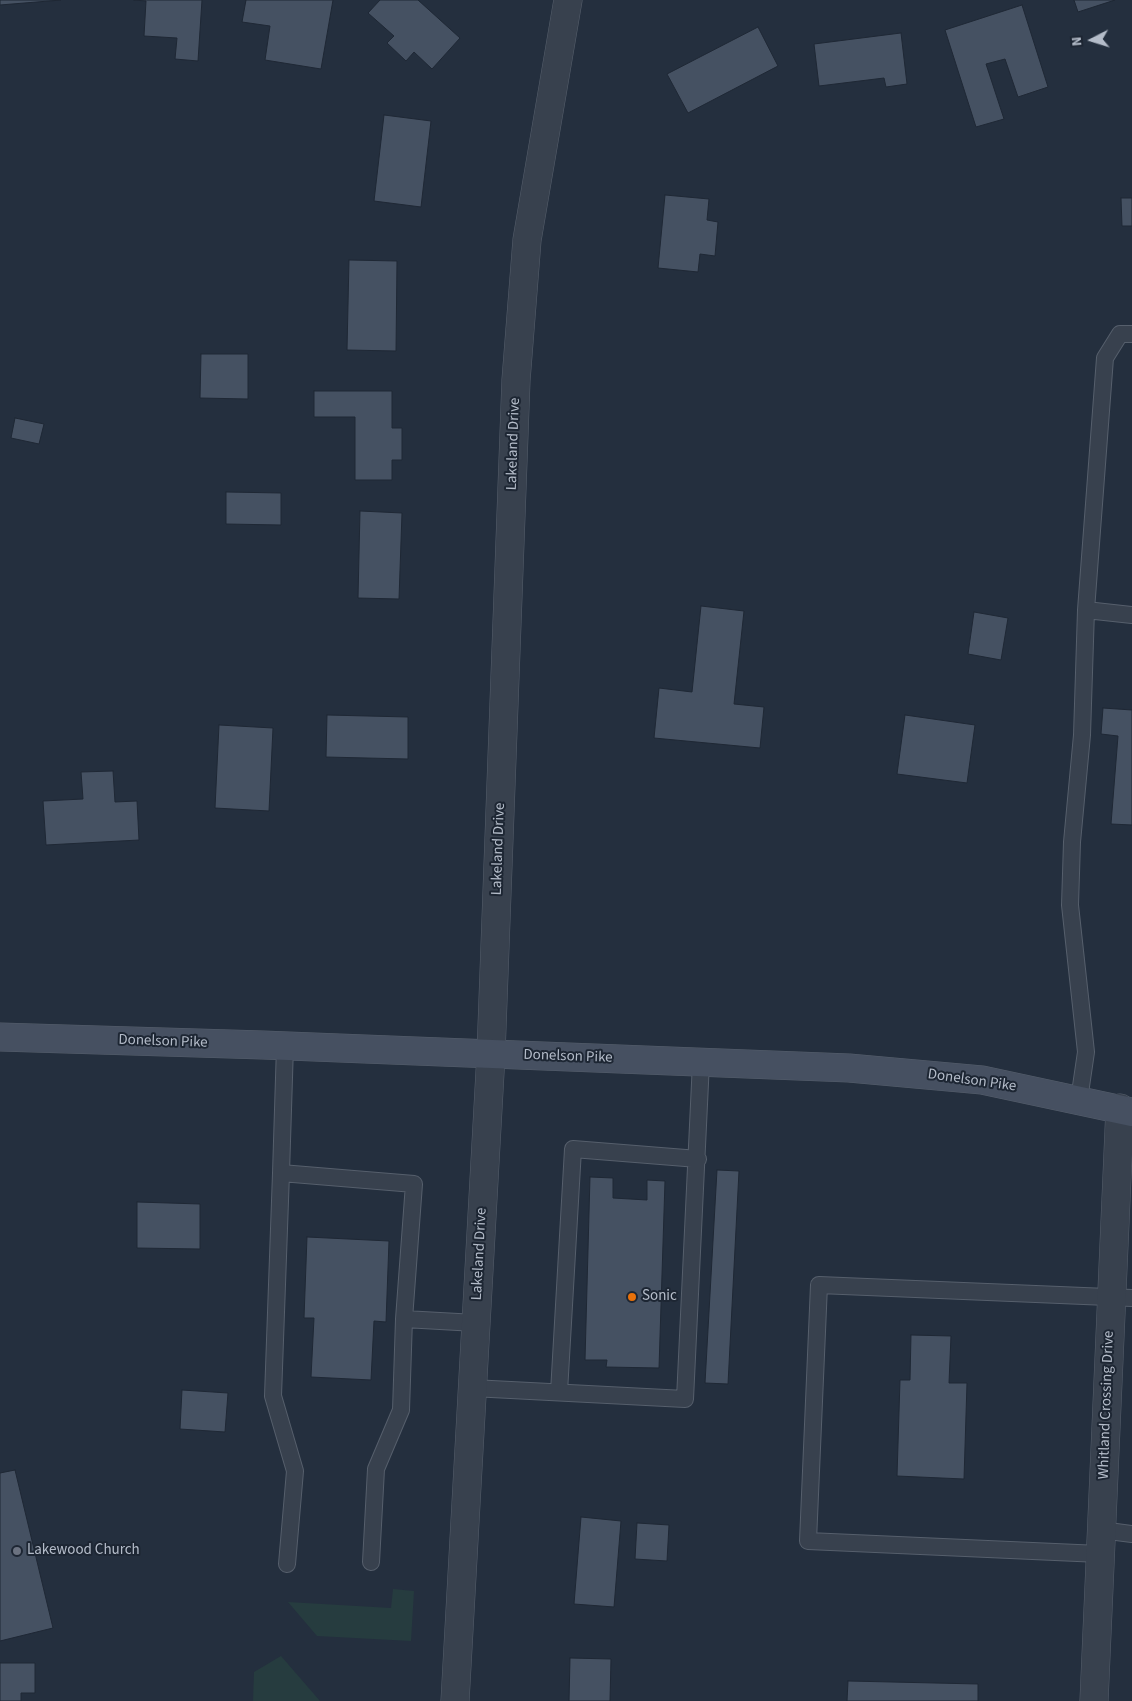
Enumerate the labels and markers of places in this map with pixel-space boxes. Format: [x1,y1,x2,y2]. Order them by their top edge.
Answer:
place label: Sonic [642,1288,677,1306]
marker: Sonic [626,1291,638,1303]
place label: Lakewood Church [27,1542,140,1560]
marker: Lakewood Church [11,1545,23,1557]

